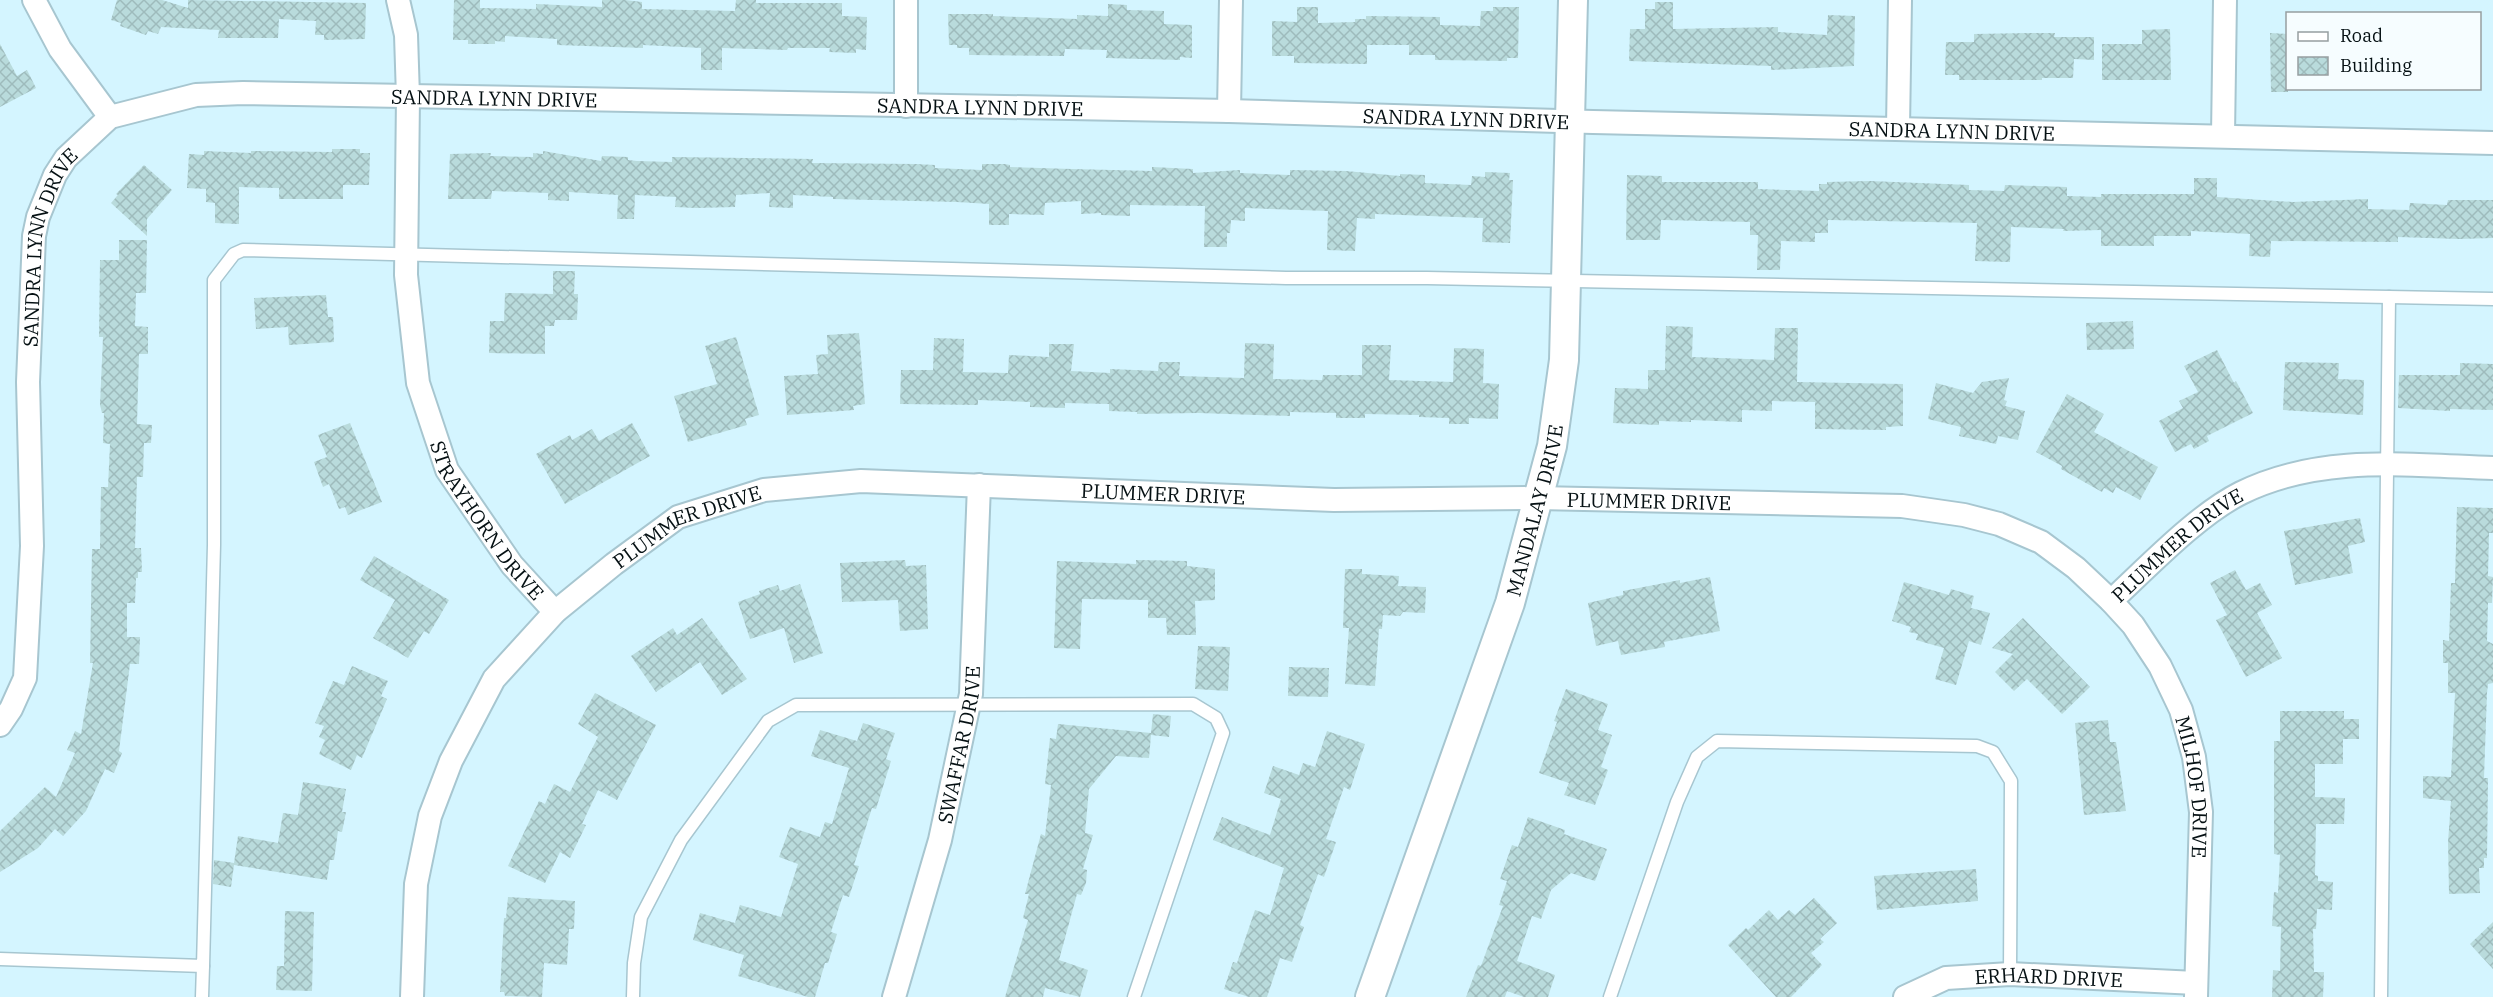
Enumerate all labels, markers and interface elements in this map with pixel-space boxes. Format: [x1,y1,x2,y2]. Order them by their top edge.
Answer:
legend [2286,12,2481,90]
text: Road [2340,24,2383,47]
text: Building [2340,54,2412,77]
street label: SANDRA LYNN DRIVE [391,82,598,113]
street label: SANDRA LYNN DRIVE [877,91,1084,122]
street label: SANDRA LYNN DRIVE [1362,102,1570,135]
street label: SANDRA LYNN DRIVE [1848,114,2055,146]
street label: SANDRA LYNN DRIVE [16,141,83,347]
street label: MANDALAY DRIVE [1499,423,1568,599]
street label: STRAYHORN DRIVE [425,437,551,605]
street label: PLUMMER DRIVE [1080,476,1246,510]
street label: PLUMMER DRIVE [607,478,764,574]
street label: PLUMMER DRIVE [2105,481,2247,608]
street label: PLUMMER DRIVE [1566,485,1732,516]
street label: SWAFFAR DRIVE [930,665,986,826]
street label: MILHOF DRIVE [2170,712,2215,859]
street label: ERHARD DRIVE [1974,960,2124,993]

